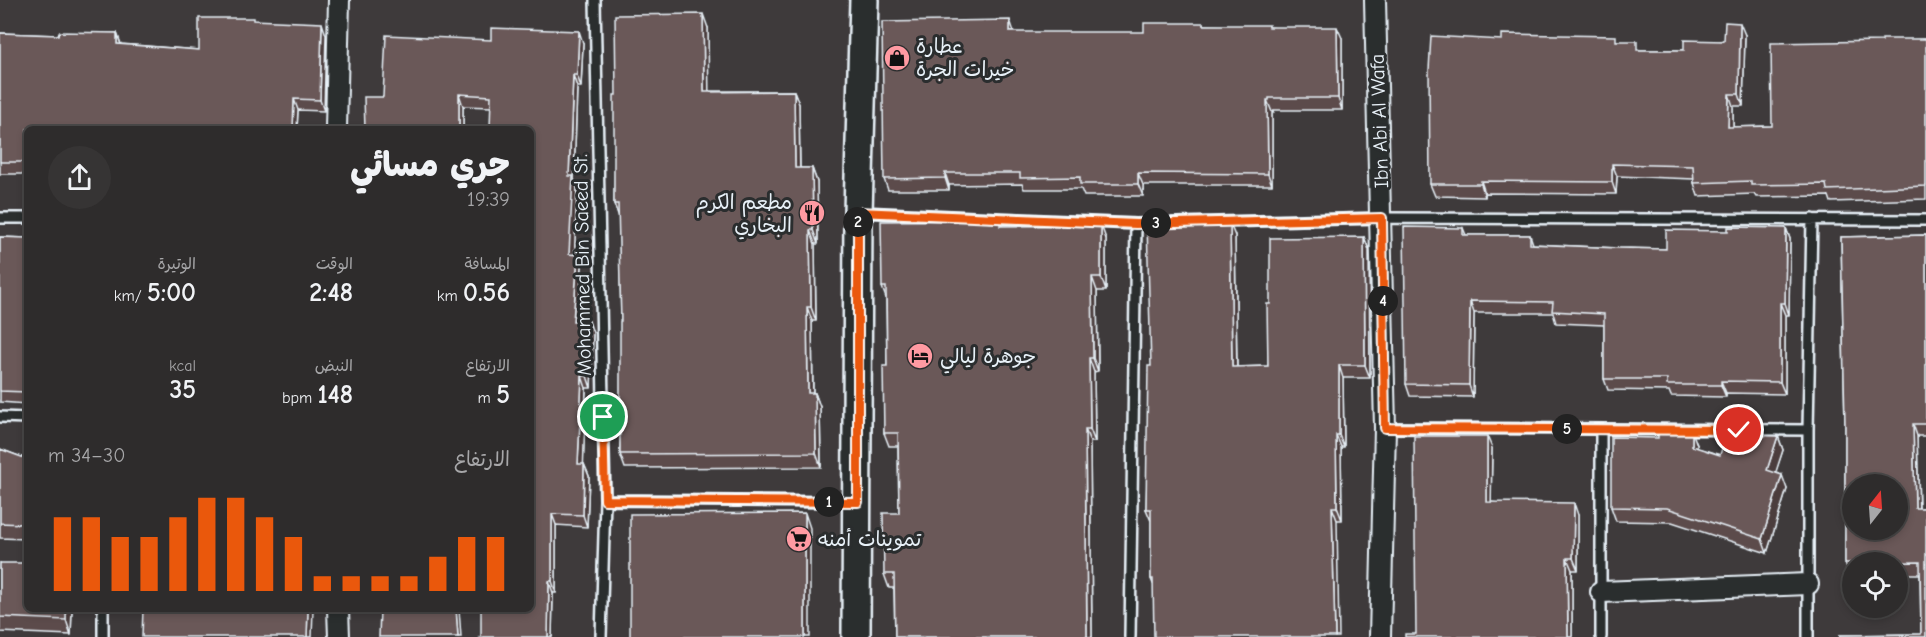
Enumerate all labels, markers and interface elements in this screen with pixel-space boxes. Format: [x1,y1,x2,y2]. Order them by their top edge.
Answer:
place label: عطارة خيرات الجرة [916,35,1014,81]
shop icon: عطارة خيرات الجرة [882,43,912,73]
street label: Ibn Abi Al Wafa [1366,53,1393,189]
button: share [48,146,111,209]
text: جري مسائي [350,146,510,184]
street label: Mohammed Bin Saeed St. [569,154,596,376]
text: 19:39 [467,188,510,211]
place label: مطعم الكرم البخاري [695,191,792,240]
restaurant icon: مطعم الكرم البخاري [797,198,827,228]
pin: 2 [843,207,873,237]
pin: 3 [1141,208,1171,238]
text: 2 [854,213,862,231]
text: 3 [1152,214,1160,232]
text: الوتيرة [157,255,196,273]
text: الوقت [316,255,353,273]
text: المسافة [464,255,510,273]
text: 5:00 [147,278,196,308]
text: 2:48 [309,278,353,308]
text: 0.56 [463,278,510,308]
pin: 4 [1368,286,1398,316]
text: /km [114,287,147,305]
text: km [437,287,463,305]
text: 4 [1379,292,1387,310]
hotel icon: جوهرة ليالي [905,341,935,371]
place label: جوهرة ليالي [940,345,1036,374]
text: kcal [169,357,196,375]
text: النبض [315,357,353,375]
text: الارتفاع [465,357,510,375]
text: 35 [169,375,196,405]
text: 148 [318,380,353,410]
text: 5 [496,380,510,410]
text: bpm [282,389,318,407]
text: m [478,389,496,407]
pin [577,391,628,442]
icon: arrive [586,400,619,433]
pin [1713,404,1764,455]
icon: check [1722,413,1755,446]
pin: 5 [1552,414,1582,444]
text: 5 [1563,420,1571,438]
text: 30–34 m [48,444,125,467]
text: الارتفاع [454,448,510,471]
north arrow [1842,474,1908,540]
map controls [1842,474,1908,618]
pin: 1 [814,487,844,517]
text: 1 [826,493,832,511]
supermarket icon: تموينات أمنه [784,524,814,554]
place label: تموينات أمنه [818,528,922,551]
button: locate [1842,552,1908,618]

